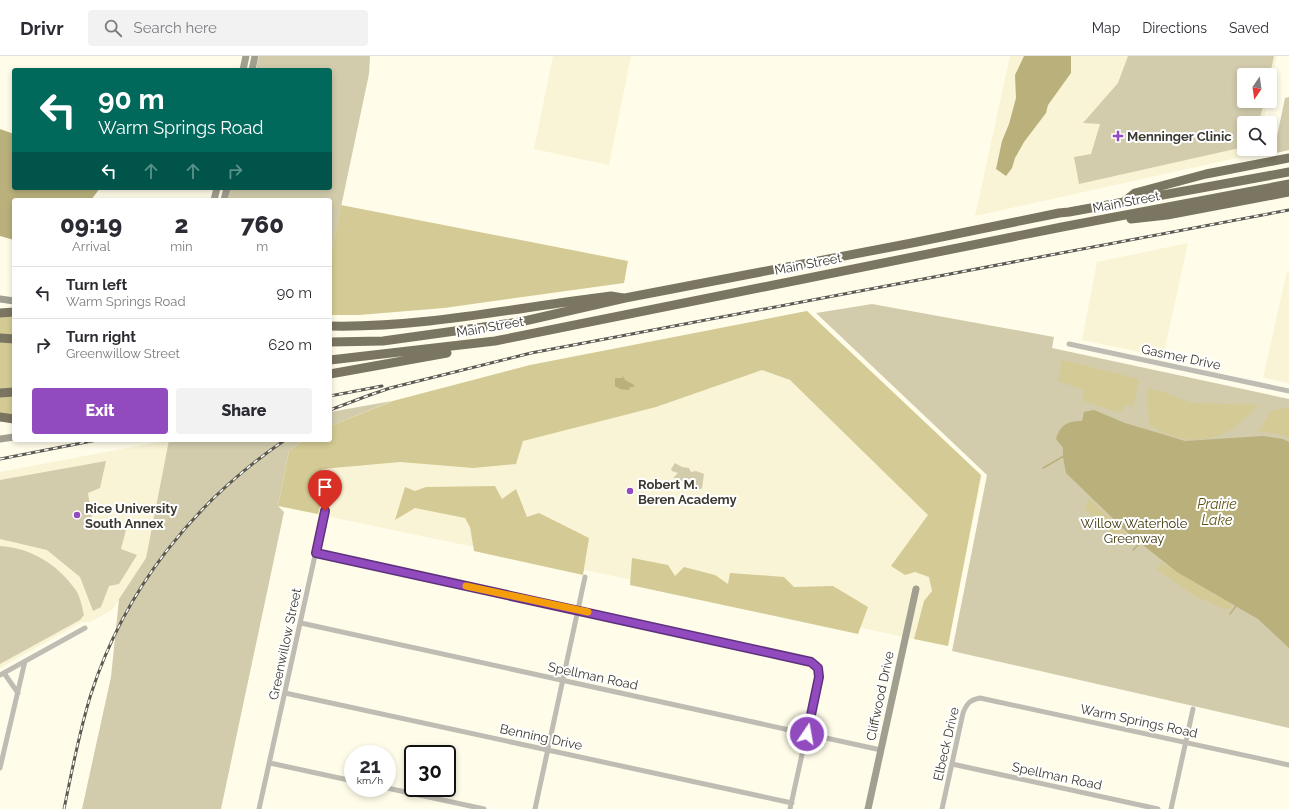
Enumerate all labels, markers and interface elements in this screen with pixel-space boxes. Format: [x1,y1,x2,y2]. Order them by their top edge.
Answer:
search box [88,10,368,46]
text: Drivr [20,17,64,39]
icon: search [102,17,124,39]
text: Search here [134,19,217,37]
text: Map [1092,20,1120,36]
text: Directions [1142,20,1207,36]
text: Saved [1229,20,1269,36]
north arrow [1237,68,1277,108]
map controls [1237,68,1277,156]
text: 90 m [98,83,164,116]
icon: left [32,84,84,136]
button: search [1237,116,1277,156]
text: Warm Springs Road [98,117,264,138]
place label: Menninger Clinic [1127,129,1232,144]
marker: Menninger Clinic [1112,130,1124,142]
icon: left [98,160,120,182]
icon: ahead [140,160,162,182]
icon: ahead [182,160,204,182]
icon: right [224,160,246,182]
street label: Main Street [1091,188,1162,216]
text: 09:19 [60,210,122,239]
text: 2 [174,210,188,239]
text: 760 [241,210,284,239]
text: Arrival [72,239,110,254]
text: min [170,239,193,254]
text: m [256,239,268,254]
street label: Main Street [773,250,844,278]
text: Turn left [66,276,127,294]
icon: left [32,282,54,304]
text: 90 m [276,284,312,302]
text: Warm Springs Road [66,294,186,309]
street label: Main Street [455,314,526,340]
text: Turn right [66,328,136,346]
icon: right [32,334,54,356]
text: 620 m [268,336,312,354]
street label: Gasmer Drive [1140,341,1222,373]
text: Greenwillow Street [66,346,180,361]
button: Exit [32,388,168,434]
button: Share [176,388,312,434]
pin [308,470,342,511]
icon: arrive [314,476,336,498]
place label: Robert M. Beren Academy [638,477,737,507]
marker: Robert M. Beren Academy [625,486,635,496]
water label: Prairie Lake [1197,496,1237,528]
place label: Rice University South Annex [85,501,177,531]
marker: Rice University South Annex [72,510,82,520]
park label: Willow Waterhole Greenway [1081,516,1188,546]
street label: Greenwillow Street [266,586,304,701]
street label: Cliffwood Drive [863,650,897,742]
street label: Spellman Road [547,659,639,693]
street label: Warm Springs Road [1079,701,1199,741]
street label: Elbeck Drive [930,705,962,782]
position arrow [786,713,828,755]
street label: Benning Drive [498,721,584,753]
speed limit sign: 30 [404,745,456,797]
text: 21 [359,754,381,778]
street label: Spellman Road [1011,759,1103,793]
text: km/h [357,775,383,786]

